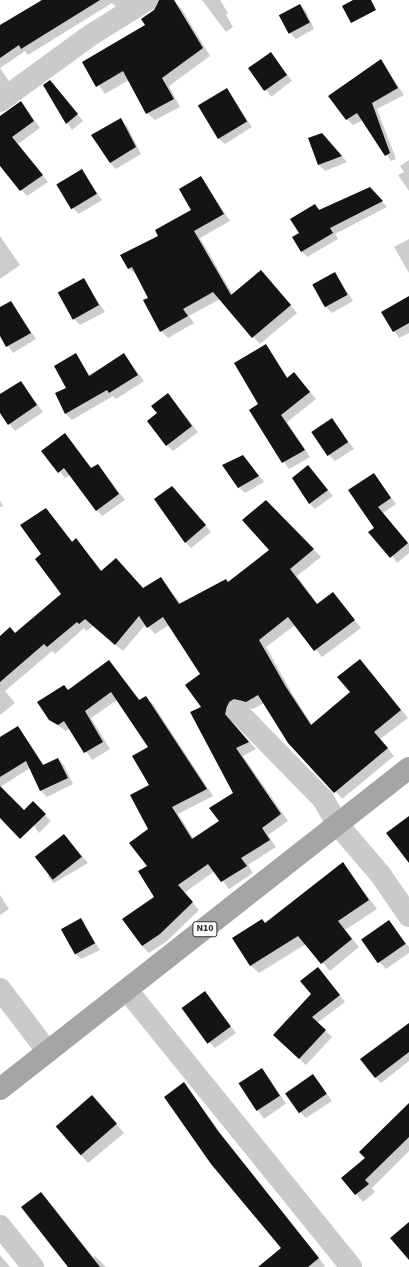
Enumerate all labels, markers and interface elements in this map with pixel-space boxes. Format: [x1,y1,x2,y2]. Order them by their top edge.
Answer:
road number: N10 [192,921,218,937]

